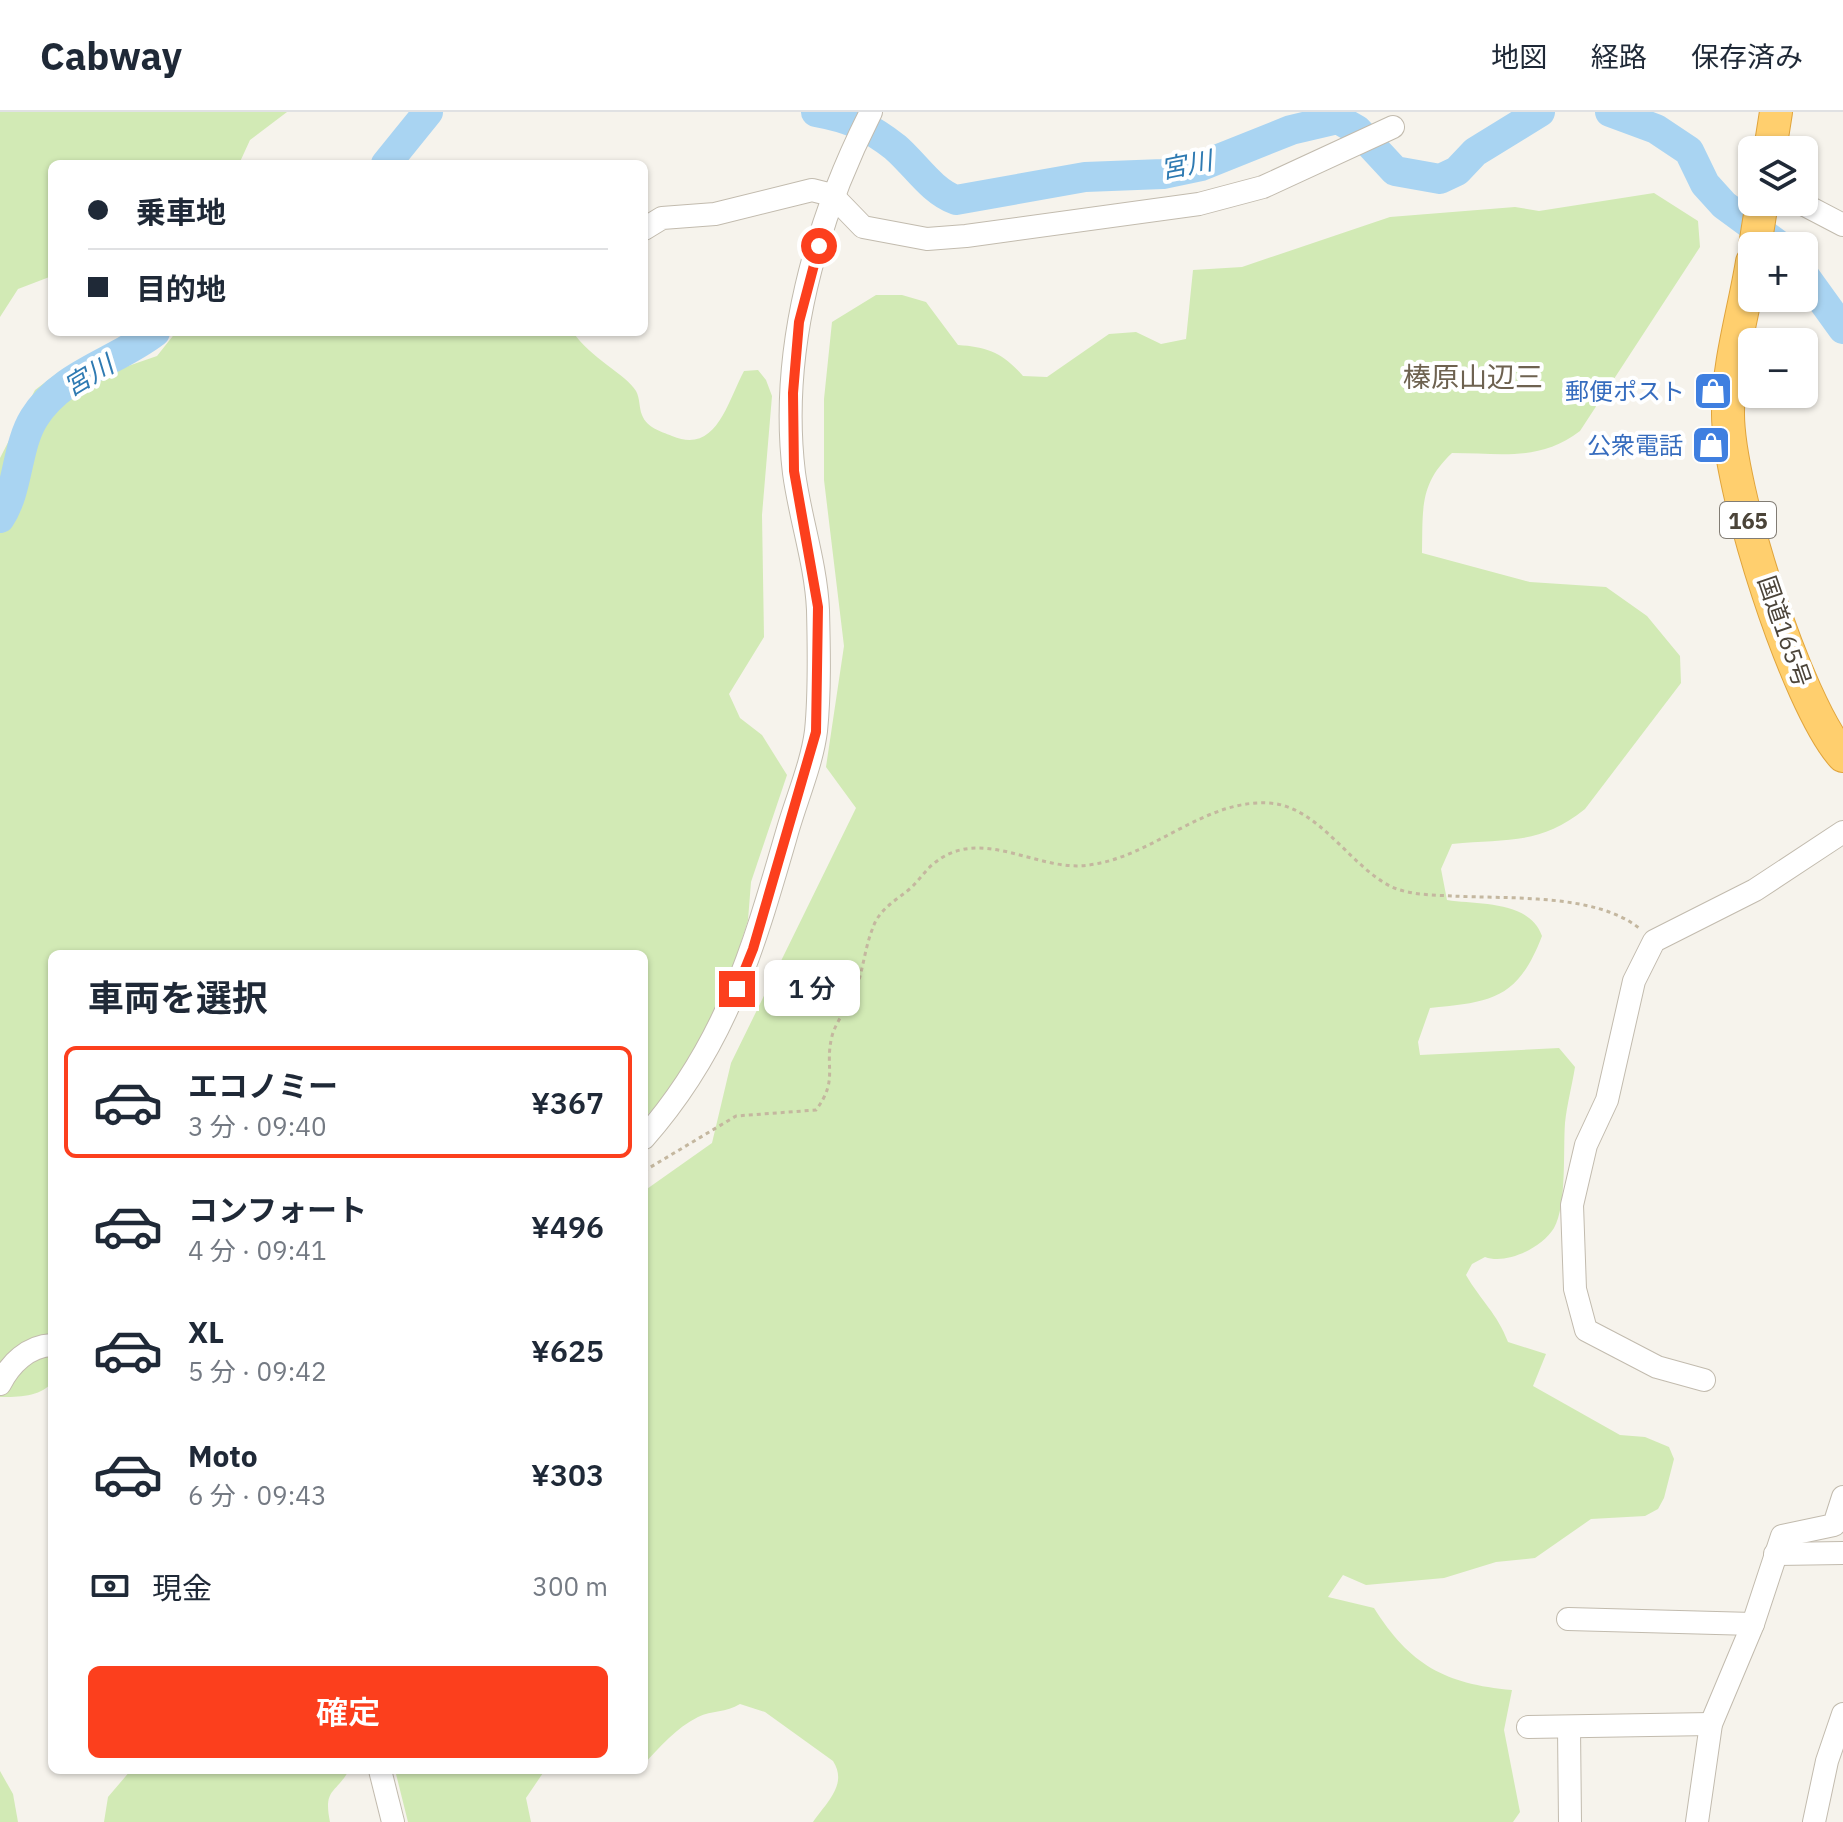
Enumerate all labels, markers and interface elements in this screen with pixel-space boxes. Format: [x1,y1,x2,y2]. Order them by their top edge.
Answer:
text: Cabway [40,31,182,80]
text: 地図 [1491,38,1547,75]
text: 経路 [1591,38,1647,75]
text: 保存済み [1691,38,1803,75]
map controls [1738,136,1818,408]
button: layers [1738,136,1818,216]
water label: 宮川 [1157,142,1218,186]
text: 乗車地 [136,192,226,231]
route start [801,228,837,264]
button: + [1738,232,1818,312]
text: 目的地 [136,269,226,308]
button: − [1738,328,1818,408]
water label: 宮川 [57,345,122,403]
district label: 榛原山辺三 [1403,358,1543,395]
shop icon: 郵便ポスト [1692,370,1734,412]
place label: 郵便ポスト [1565,375,1685,407]
shop icon: 公衆電話 [1690,424,1732,466]
place label: 公衆電話 [1587,429,1683,461]
road number: 165 [1720,502,1776,538]
street label: 国道165号 [1751,571,1819,691]
callout: 1 分 [765,961,861,1017]
route end [719,971,755,1007]
text: 1 分 [788,971,836,1005]
text: 車両を選択 [88,974,268,1021]
icon: car [92,1066,164,1138]
text: エコノミー [188,1066,338,1105]
text: ¥367 [531,1083,604,1122]
text: 3 分 · 09:40 [188,1109,326,1143]
icon: car [92,1190,164,1262]
text: コンフォート [188,1190,367,1229]
text: ¥496 [531,1207,604,1246]
text: 4 分 · 09:41 [188,1233,326,1267]
text: XL [188,1312,224,1351]
icon: car [92,1314,164,1386]
text: ¥625 [531,1331,604,1370]
text: 5 分 · 09:42 [188,1354,326,1388]
text: Moto [188,1436,258,1475]
icon: car [92,1438,164,1510]
text: ¥303 [531,1455,604,1494]
text: 6 分 · 09:43 [188,1478,326,1512]
icon: cash [88,1564,132,1608]
text: 現金 [152,1568,212,1607]
text: 300 m [532,1569,608,1603]
button: 確定 [88,1666,608,1758]

